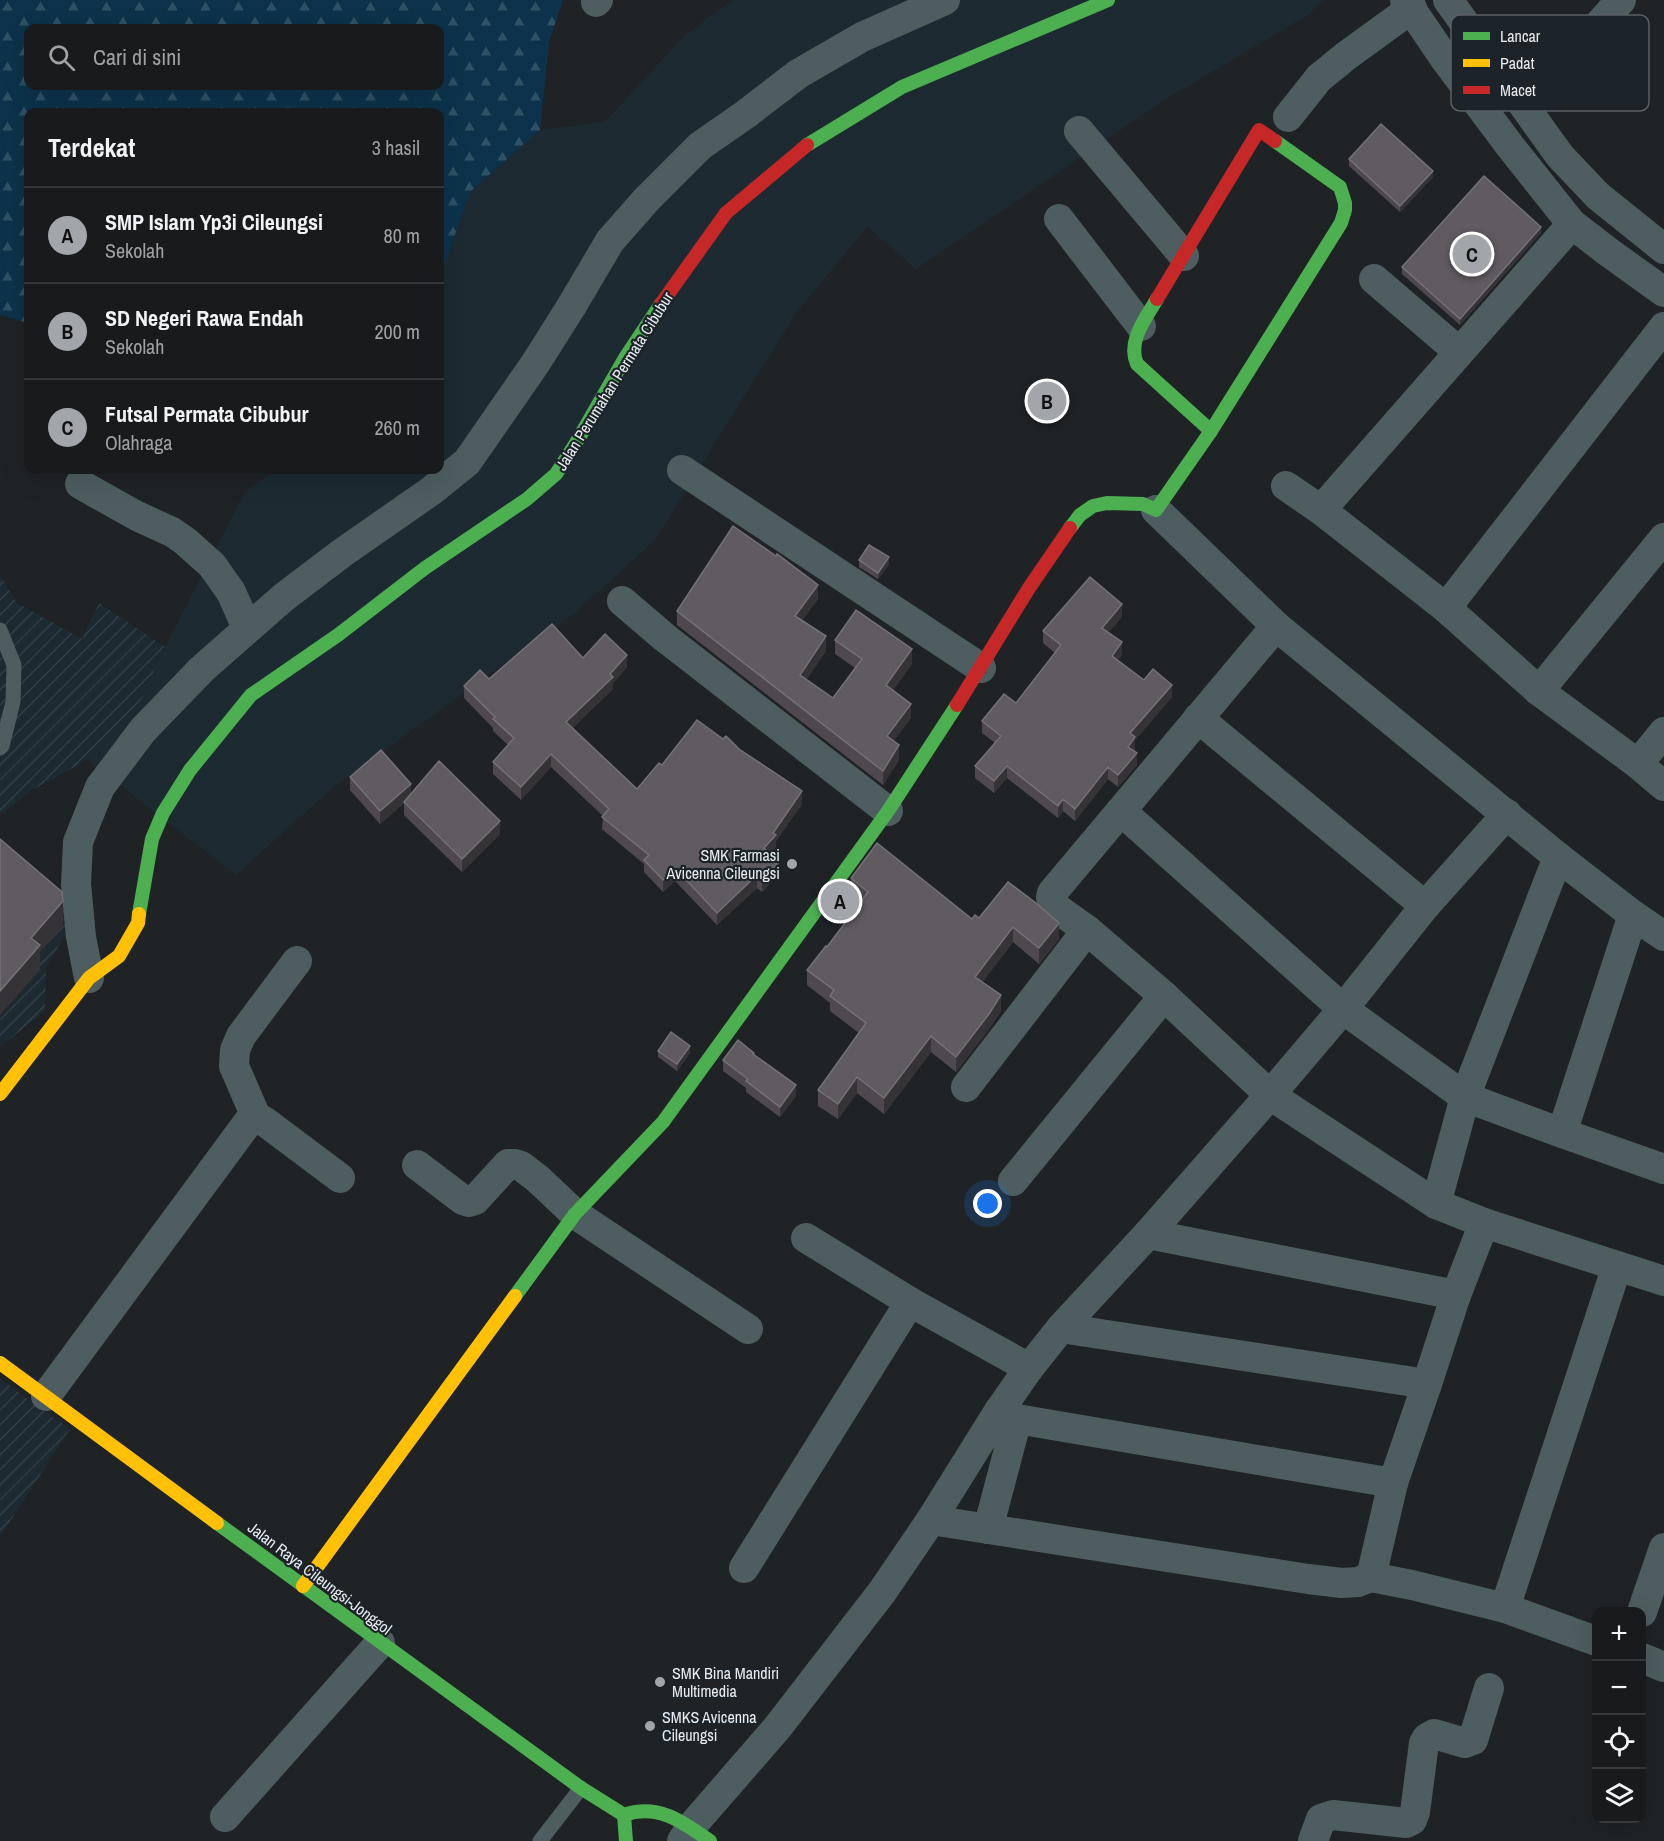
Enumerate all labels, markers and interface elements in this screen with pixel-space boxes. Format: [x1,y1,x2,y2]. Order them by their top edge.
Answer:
legend [1451,15,1649,111]
search box [24,24,444,90]
text: Lancar [1500,25,1541,47]
icon: search [45,41,78,74]
text: Cari di sini [93,42,181,72]
text: Padat [1500,52,1535,74]
text: Macet [1500,79,1536,101]
text: Terdekat [48,130,135,165]
text: 3 hasil [372,134,420,161]
text: SMP Islam Yp3i Cileungsi [105,207,323,237]
text: A [62,222,73,249]
text: 80 m [384,222,420,249]
pin: C [1452,232,1492,276]
text: Sekolah [105,237,164,264]
street label: Jalan Perumahan Permata Cibubur [550,287,678,474]
text: SD Negeri Rawa Endah [105,303,304,333]
text: B [62,318,73,345]
text: 200 m [374,318,420,345]
text: Sekolah [105,333,164,360]
pin: B [1028,378,1066,424]
text: Futsal Permata Cibubur [105,399,309,429]
text: C [62,414,73,441]
text: 260 m [374,414,420,441]
text: Olahraga [105,429,172,456]
place label: SMK Farmasi Avicenna Cileungsi [665,844,780,884]
marker: SMK Farmasi Avicenna Cileungsi [785,857,799,871]
pin: A [820,878,860,924]
your location [973,1189,1002,1218]
street label: Jalan Raya Cileungsi-Jonggol [243,1517,397,1640]
map controls [1592,1607,1646,1823]
button: + [1592,1607,1646,1661]
button: − [1592,1661,1646,1715]
place label: SMK Bina Mandiri Multimedia [672,1662,779,1702]
marker: SMK Bina Mandiri Multimedia [653,1675,667,1689]
place label: SMKS Avicenna Cileungsi [662,1706,757,1746]
button: locate [1592,1715,1646,1769]
marker: SMKS Avicenna Cileungsi [643,1719,657,1733]
button: layers [1592,1769,1646,1823]

